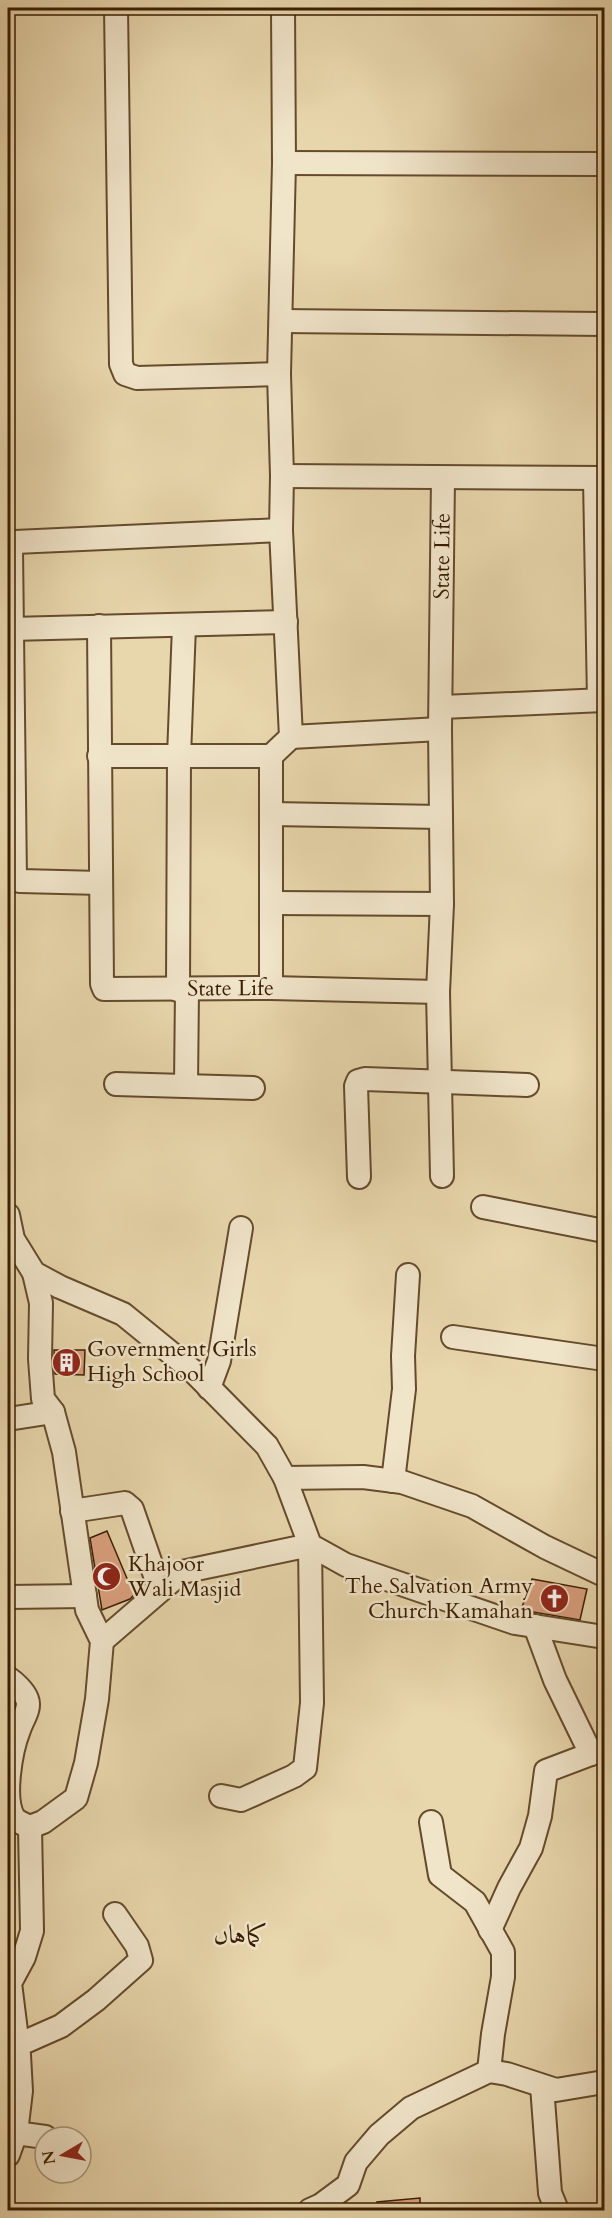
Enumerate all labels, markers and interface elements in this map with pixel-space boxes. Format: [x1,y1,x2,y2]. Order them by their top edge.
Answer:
street label: State Life [427,513,458,600]
street label: State Life [187,973,274,1004]
place label: Government Girls High School [87,1334,257,1389]
building icon: Government Girls High School [50,1346,82,1378]
place label: Khajoor Wali Masjid [127,1549,241,1604]
mosque icon: Khajoor Wali Masjid [91,1561,123,1593]
place label: The Salvation Army Church Kamahan [345,1571,533,1626]
church icon: The Salvation Army Church Kamahan [538,1583,570,1615]
district label: کماہاں [213,1917,267,1952]
north arrow [33,2125,93,2185]
text: N [37,2149,61,2166]

